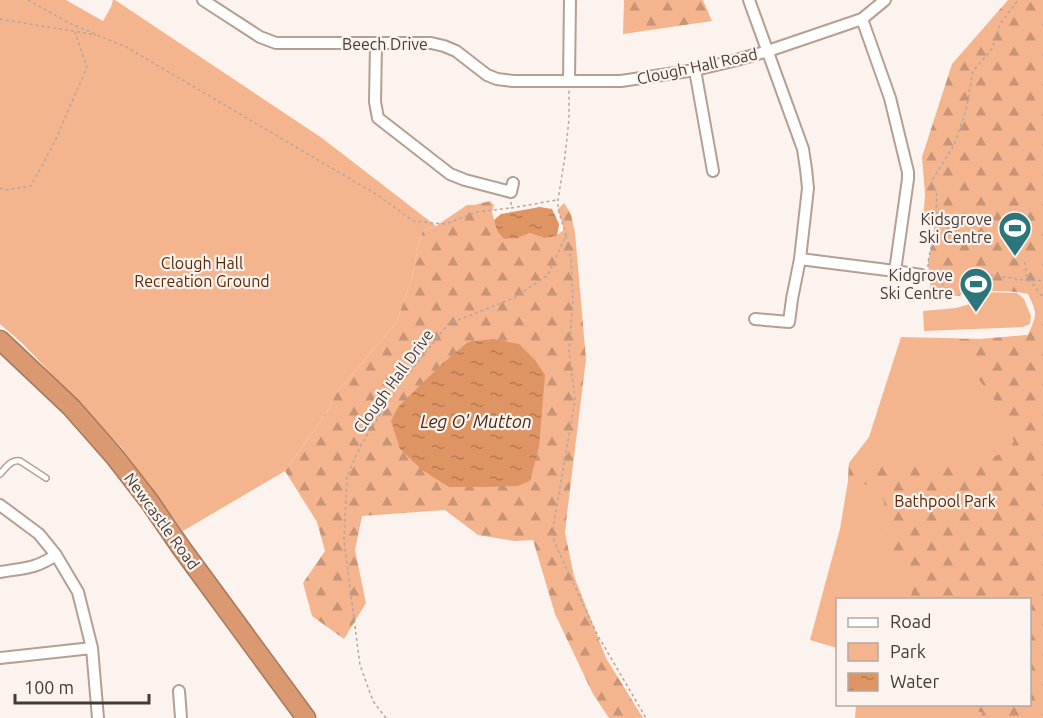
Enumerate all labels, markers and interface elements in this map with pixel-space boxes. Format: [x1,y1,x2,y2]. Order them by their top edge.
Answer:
street label: Beech Drive [342,35,428,53]
street label: Clough Hall Road [635,44,759,88]
place label: Kidsgrove Ski Centre [919,210,992,246]
sports icon: Kidsgrove Ski Centre [997,210,1033,257]
park label: Clough Hall Recreation Ground [134,254,270,290]
place label: Kidgrove Ski Centre [880,266,953,302]
sports icon: Kidgrove Ski Centre [958,266,994,313]
street label: Clough Hall Drive [349,326,437,436]
water label: Leg O' Mutton [420,411,532,431]
street label: Newcastle Road [121,469,203,573]
park label: Bathpool Park [894,492,996,510]
legend [836,598,1031,706]
text: Road [890,611,932,631]
text: Park [890,641,926,661]
scale bar [15,667,148,705]
text: Water [890,671,940,691]
text: 100 m [24,677,74,697]

